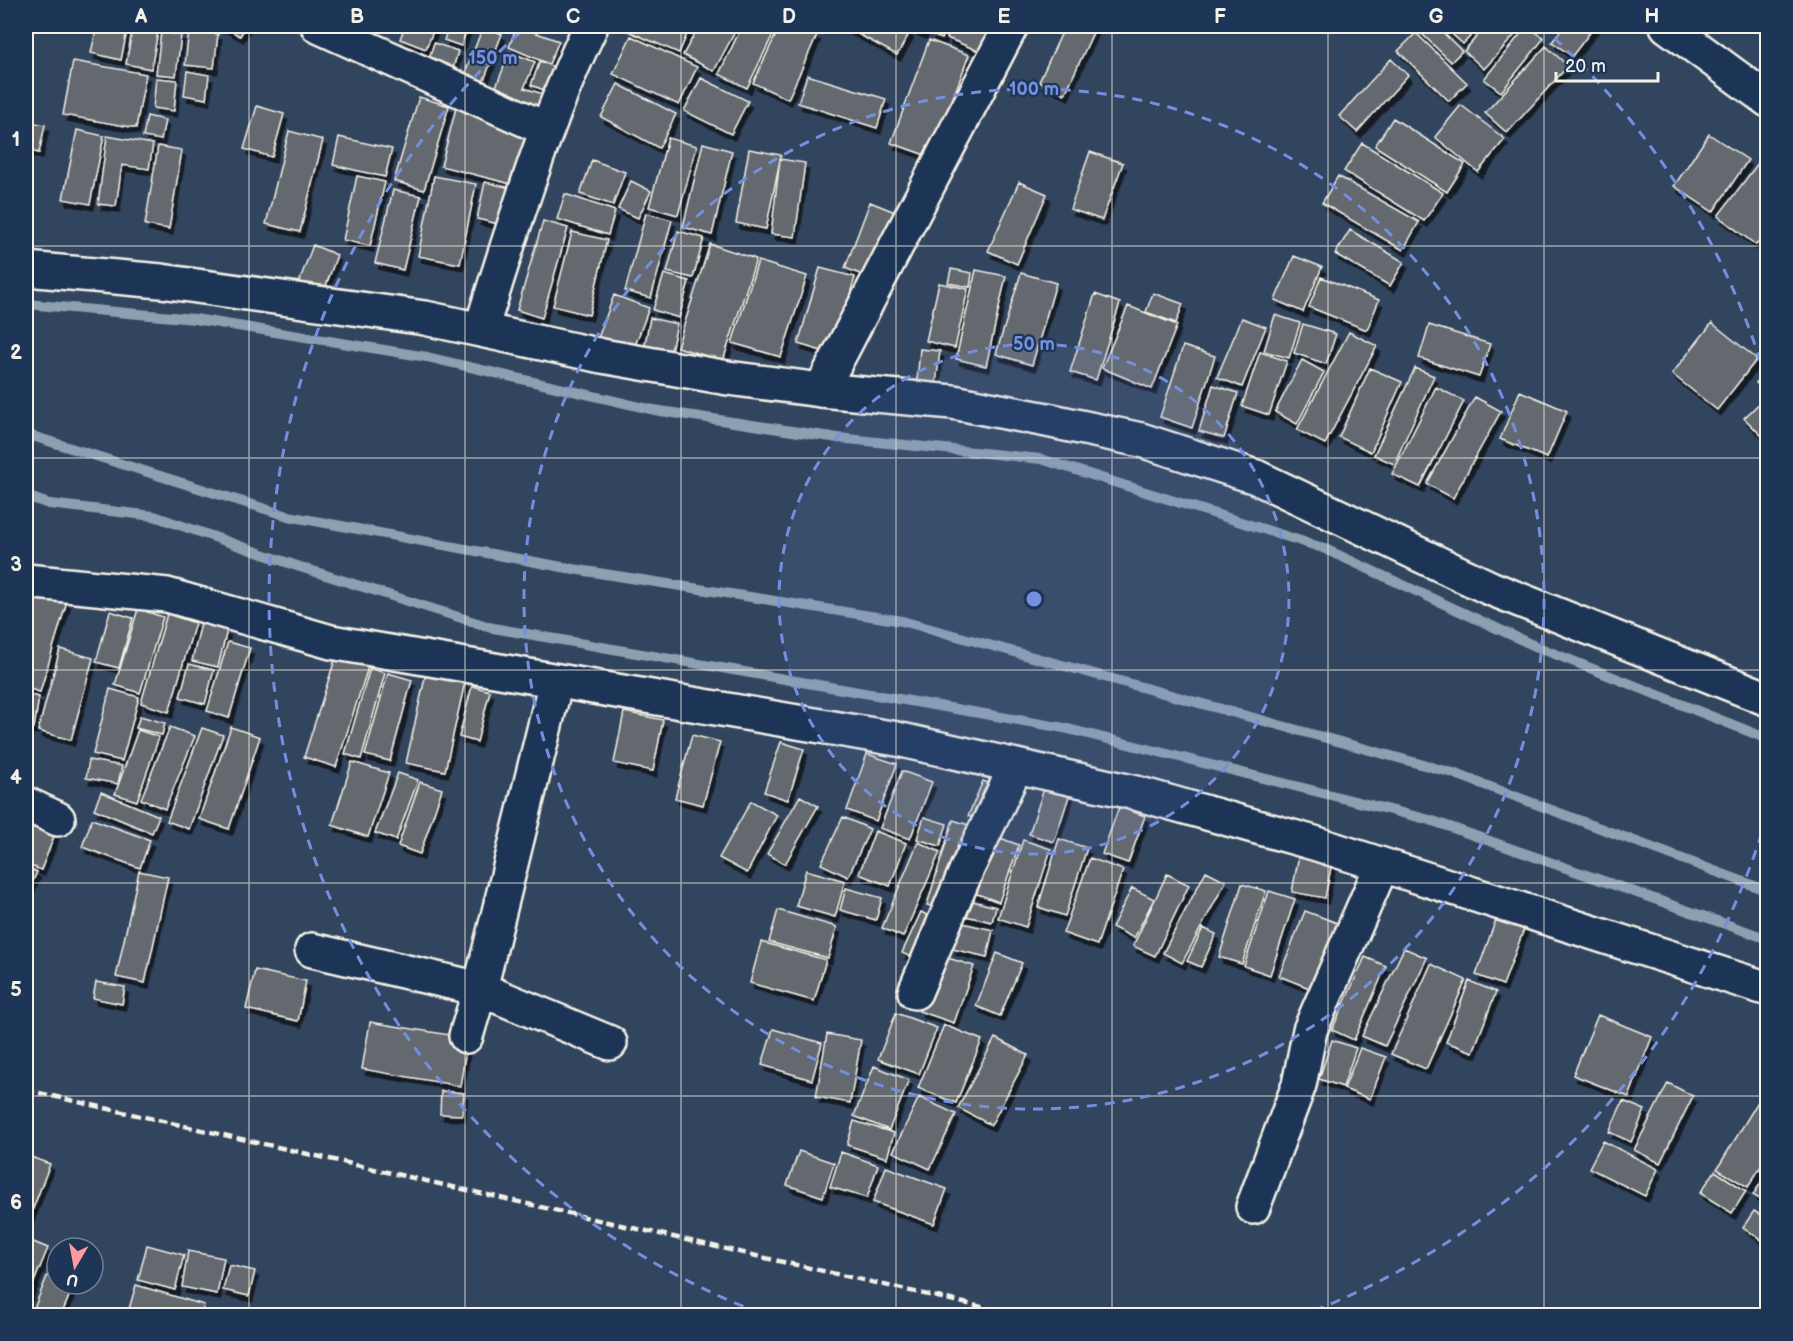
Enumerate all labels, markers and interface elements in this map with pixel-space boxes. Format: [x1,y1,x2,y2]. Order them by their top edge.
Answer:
text: A [134,5,148,29]
text: B [350,5,364,29]
text: C [566,5,580,29]
text: D [782,5,796,29]
text: E [998,5,1011,29]
text: F [1214,5,1226,29]
text: G [1429,5,1444,29]
text: H [1645,5,1659,29]
scale bar [1556,45,1658,83]
text: 150 m [468,48,518,69]
text: 20 m [1565,56,1606,77]
text: 100 m [1009,79,1059,100]
text: 1 [12,128,20,152]
text: 50 m [1013,334,1055,355]
text: 2 [10,341,22,365]
text: 3 [10,553,22,577]
centre of rings [1024,589,1044,609]
text: 4 [10,766,22,790]
text: 5 [10,978,22,1002]
text: 6 [10,1191,22,1215]
north arrow [45,1236,105,1296]
text: U [65,1269,80,1290]

